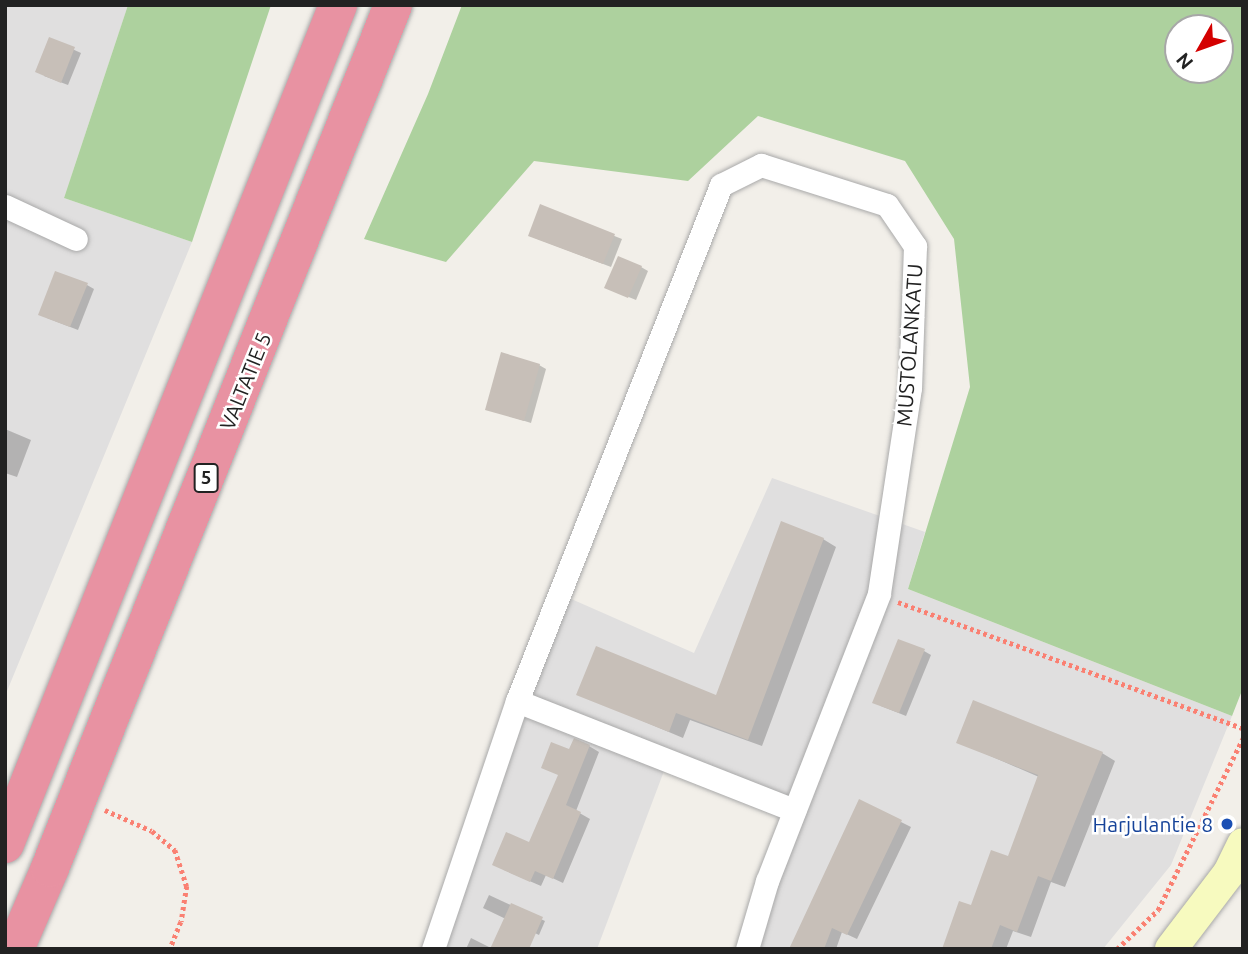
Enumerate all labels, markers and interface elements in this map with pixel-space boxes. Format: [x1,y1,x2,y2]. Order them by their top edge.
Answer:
north arrow [1164,14,1234,84]
text: N [1171,49,1197,74]
street label: MUSTOLANKATU [891,263,927,427]
street label: VALTATIE 5 [214,329,276,433]
road number: 5 [192,463,220,494]
place label: Harjulantie 8 [1093,811,1213,837]
marker: Harjulantie 8 [1219,816,1235,832]

